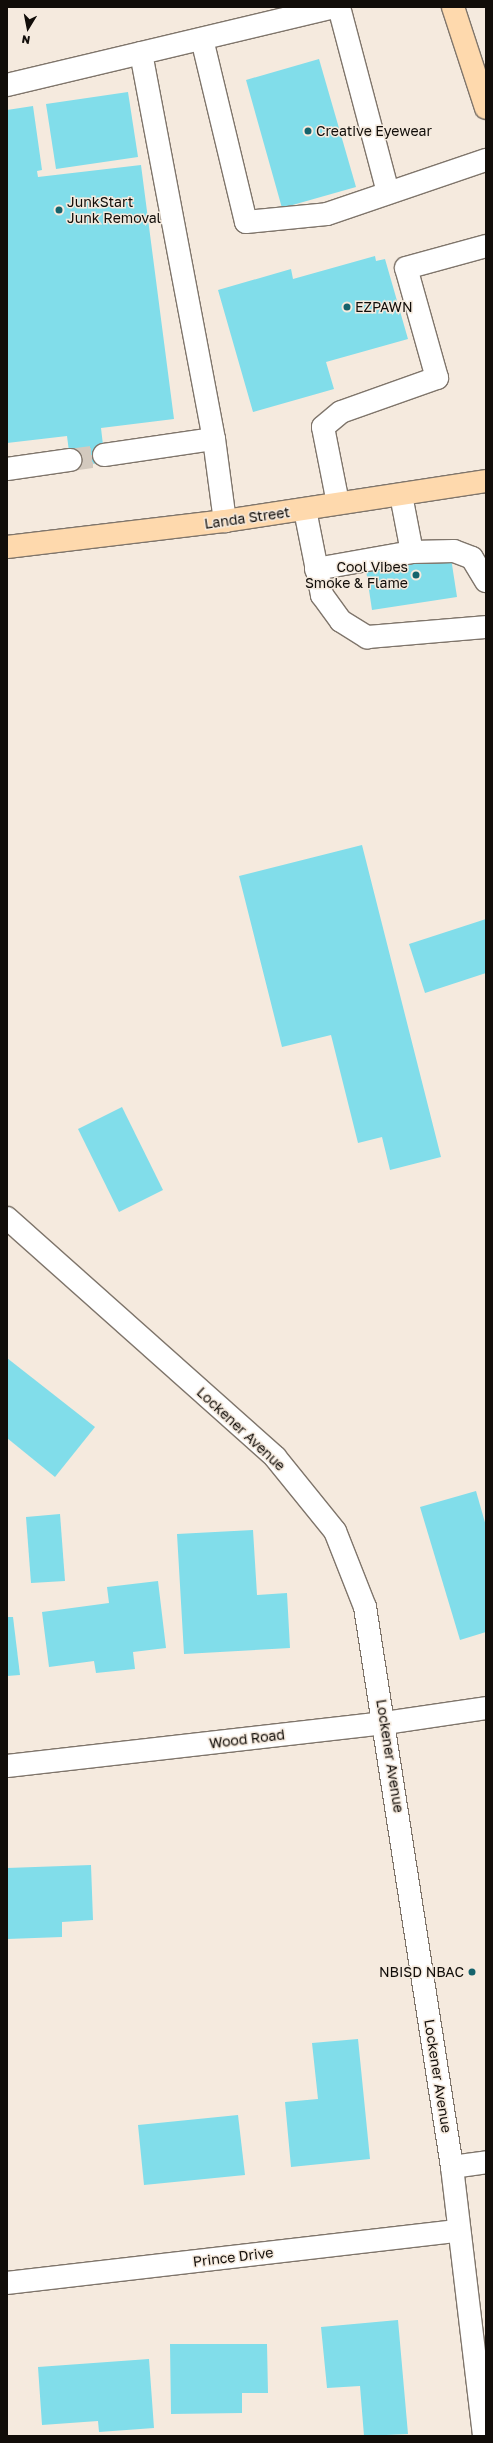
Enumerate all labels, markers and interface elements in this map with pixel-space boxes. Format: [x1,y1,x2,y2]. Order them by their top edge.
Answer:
north arrow [8,8,48,48]
text: N [21,33,31,47]
place label: Creative Eyewear [316,123,432,139]
marker: Creative Eyewear [303,126,313,136]
place label: JunkStart Junk Removal [67,194,161,226]
marker: JunkStart Junk Removal [54,205,64,215]
place label: EZPAWN [355,299,413,315]
marker: EZPAWN [342,302,352,312]
street label: Landa Street [203,504,291,532]
place label: Cool Vibes Smoke & Flame [305,559,408,592]
marker: Cool Vibes Smoke & Flame [411,570,421,580]
street label: Lockener Avenue [193,1384,289,1474]
street label: Lockener Avenue [373,1698,407,1814]
street label: Wood Road [208,1726,286,1752]
place label: NBISD NBAC [379,1964,464,1980]
marker: NBISD NBAC [467,1967,477,1977]
street label: Lockener Avenue [421,2018,455,2134]
street label: Prince Drive [192,2244,274,2270]

